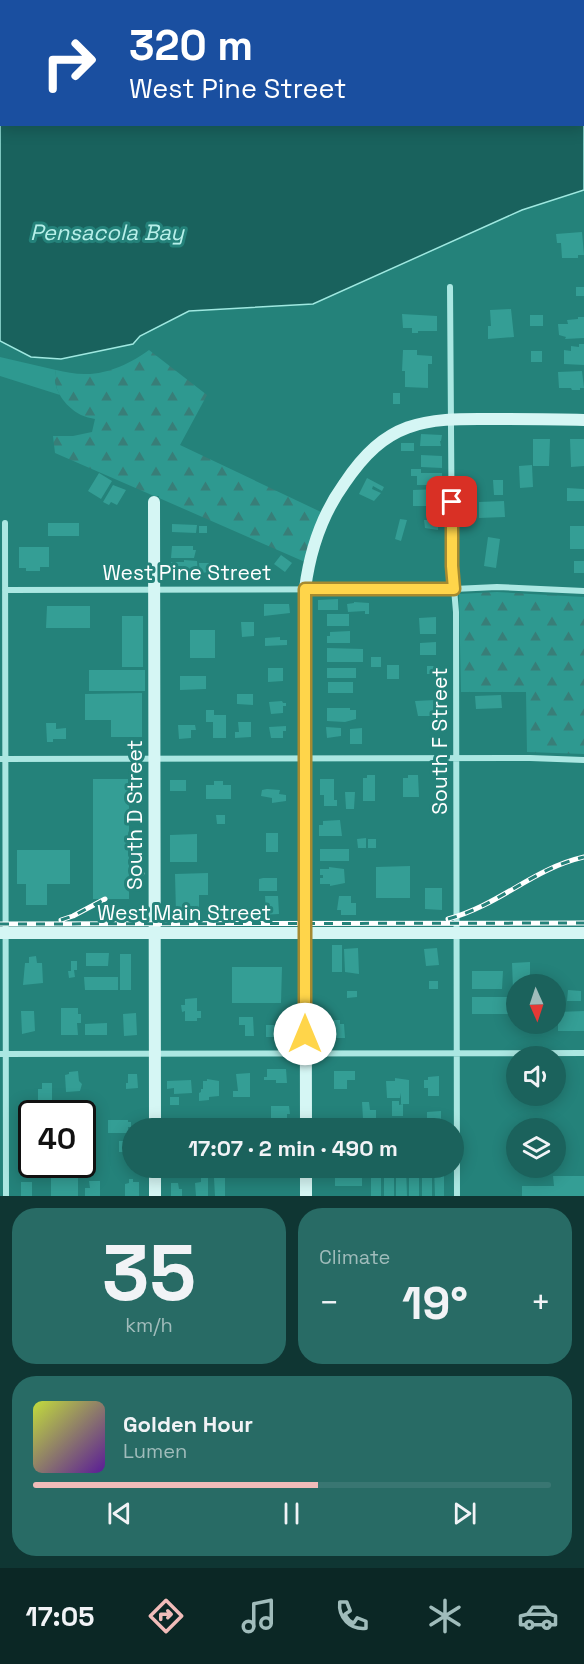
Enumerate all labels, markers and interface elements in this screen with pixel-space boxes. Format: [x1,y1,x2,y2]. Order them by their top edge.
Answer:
text: 320 m [129,19,253,72]
icon: right [30,24,108,102]
text: West Pine Street [129,71,346,106]
water label: Pensacola Bay [30,218,186,246]
pin [426,476,477,527]
icon: arrive [435,485,468,518]
street label: West Pine Street [102,559,272,586]
street label: South F Street [426,667,453,815]
street label: South D Street [121,740,148,890]
street label: West Main Street [97,899,271,926]
north arrow [506,974,566,1034]
map controls [506,974,566,1178]
position arrow [273,1002,337,1066]
button: sound [506,1046,566,1106]
speed limit sign: 40 [18,1100,96,1178]
button: layers [506,1118,566,1178]
text: 17:07 · 2 min · 490 m [188,1134,398,1162]
text: 35 [102,1223,196,1323]
text: Climate [319,1244,390,1270]
text: 19° [402,1275,468,1332]
text: − [319,1282,339,1324]
text: + [531,1282,551,1324]
text: km/h [125,1312,173,1338]
text: Golden Hour [123,1410,253,1438]
text: Lumen [123,1438,187,1464]
icon: previous [103,1497,136,1530]
icon: pause [275,1497,308,1530]
icon: next [448,1497,481,1530]
icon: directions [145,1595,187,1637]
icon: music [238,1595,280,1637]
icon: phone [331,1595,373,1637]
icon: climate [424,1595,466,1637]
icon: car [517,1595,559,1637]
text: 17:05 [25,1599,94,1634]

